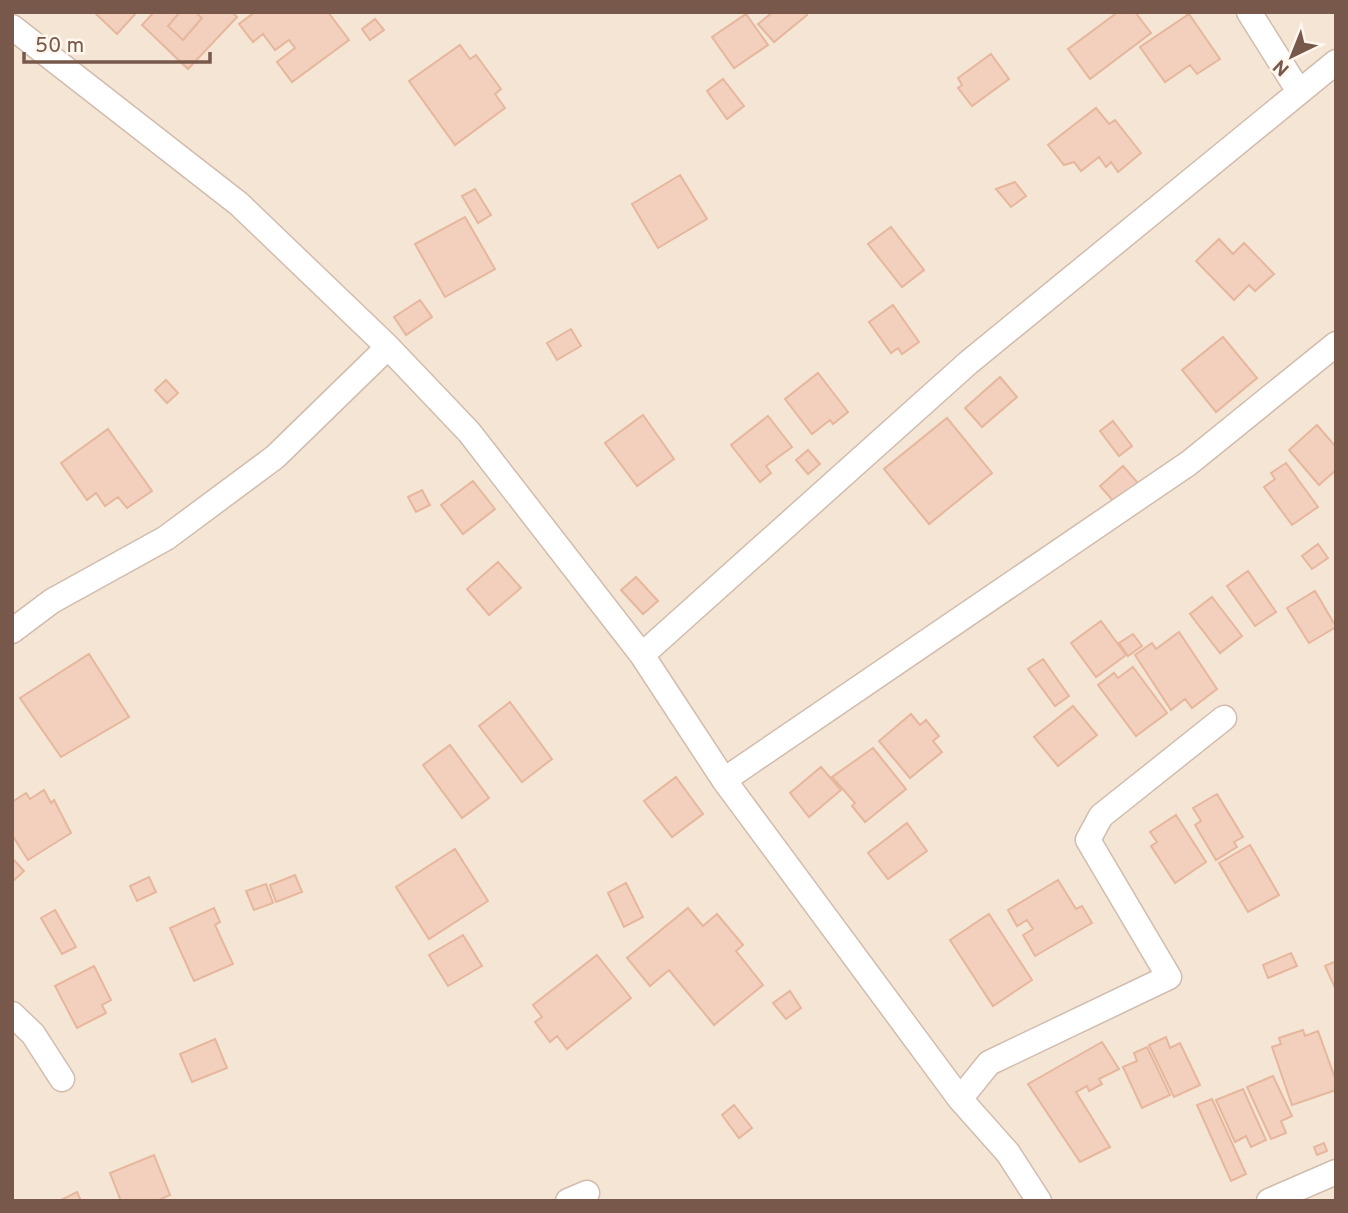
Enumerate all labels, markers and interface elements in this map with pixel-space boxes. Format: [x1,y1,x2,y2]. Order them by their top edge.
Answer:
scale bar [24,21,210,65]
north arrow [1257,21,1327,91]
text: 50 m [35,33,84,60]
text: N [1269,54,1295,80]

